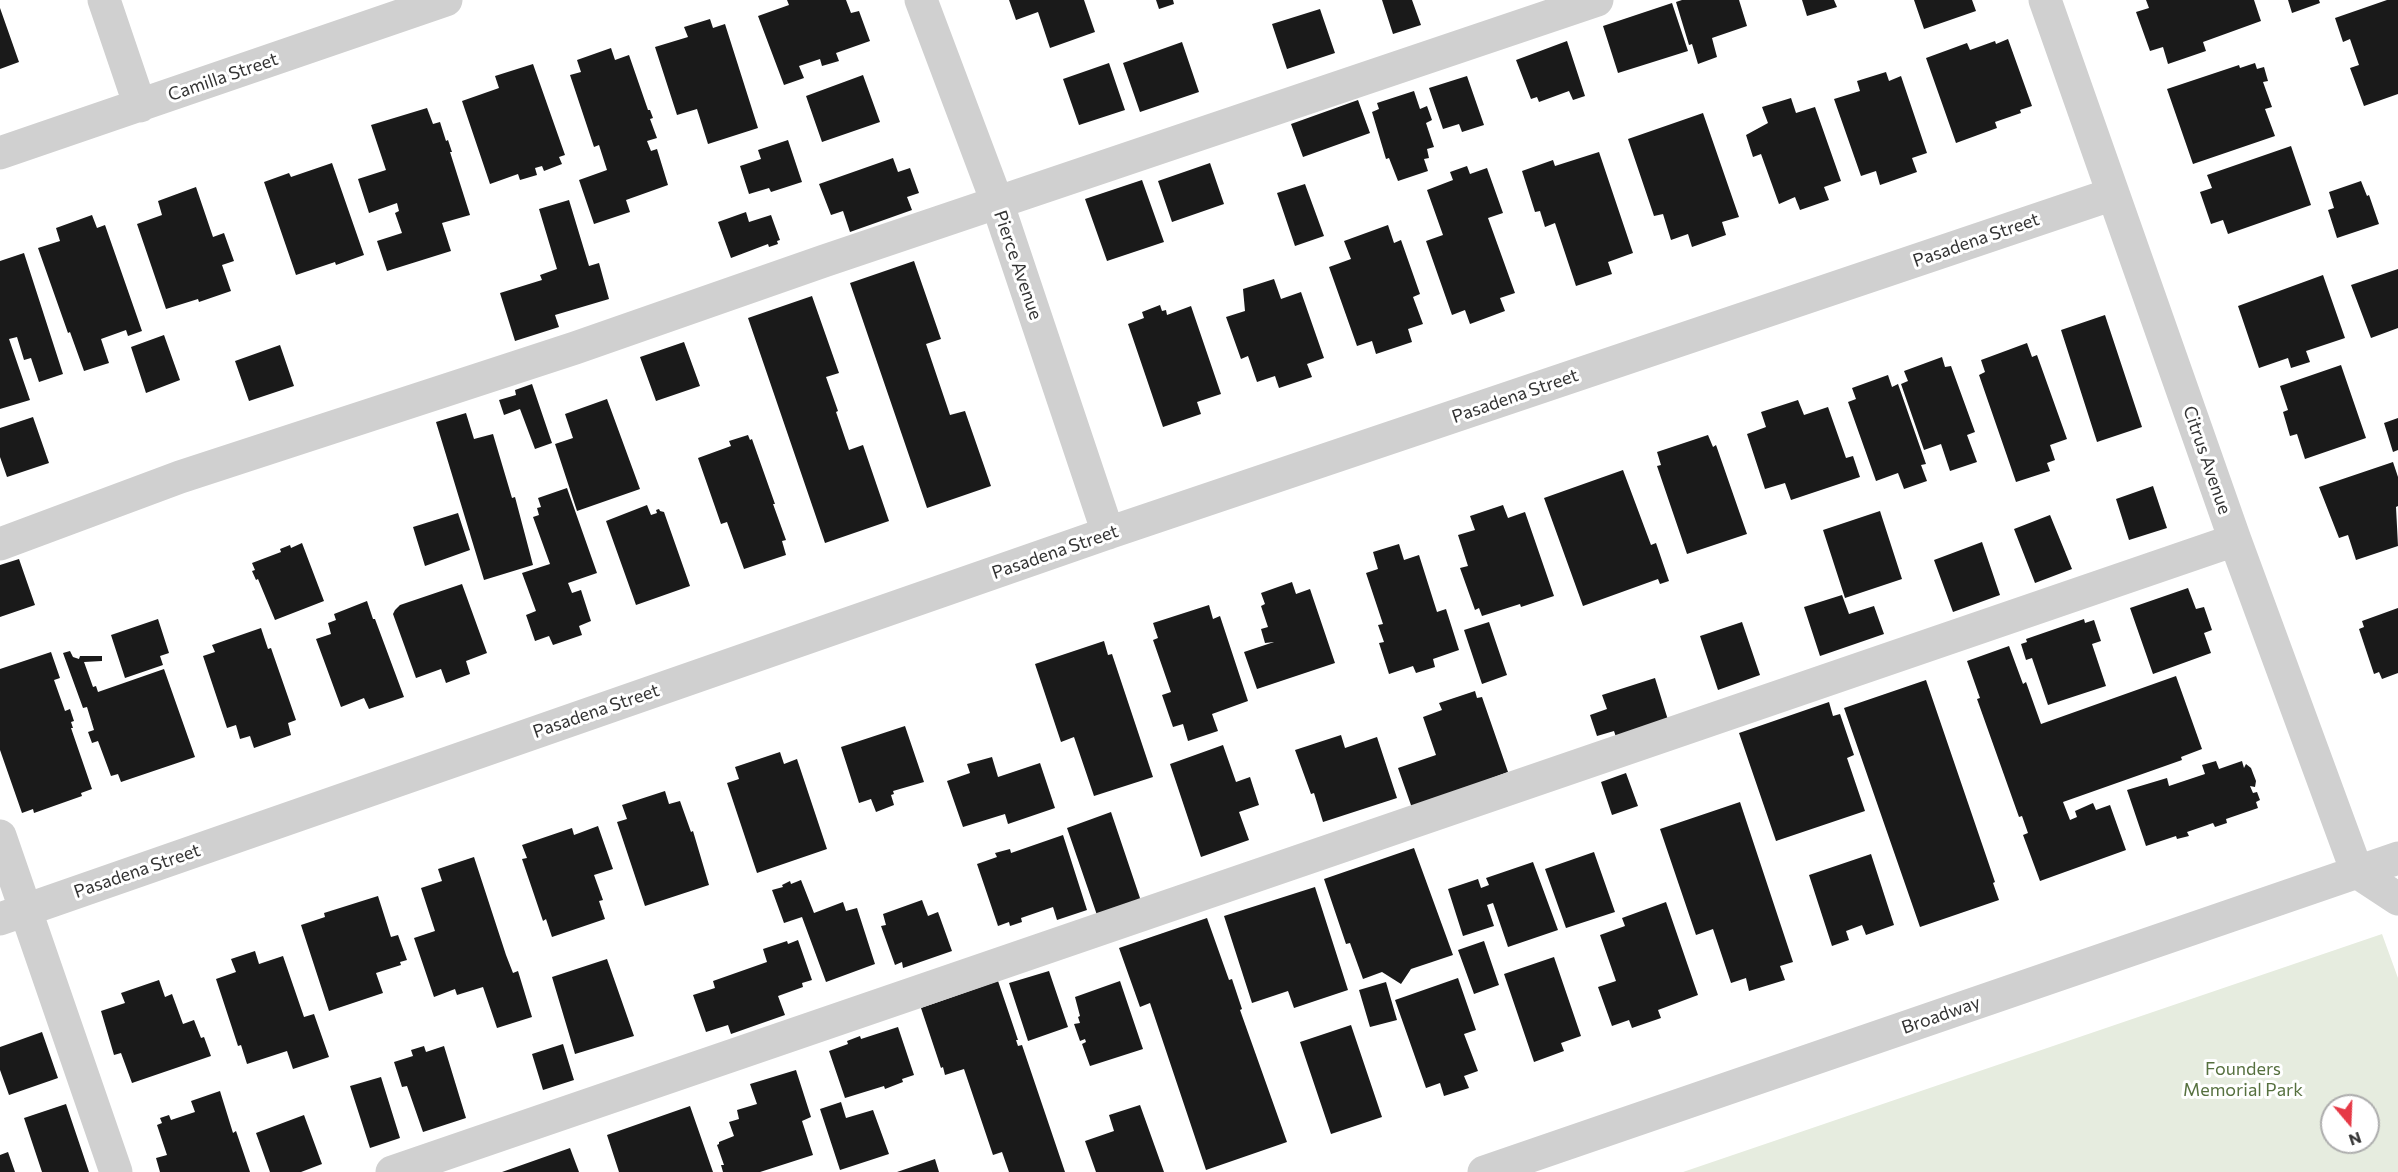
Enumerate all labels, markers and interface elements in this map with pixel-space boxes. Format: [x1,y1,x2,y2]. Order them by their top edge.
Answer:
street label: Camilla Street [165,48,281,106]
street label: Pierce Avenue [989,208,1047,322]
street label: Pasadena Street [1910,208,2042,272]
street label: Pasadena Street [1449,364,1581,428]
street label: Citrus Avenue [2178,403,2236,517]
street label: Pasadena Street [989,520,1121,584]
street label: Pasadena Street [530,679,662,743]
street label: Pasadena Street [71,839,203,903]
street label: Broadway [1899,991,1983,1039]
park label: Founders Memorial Park [2183,1058,2303,1100]
north arrow [2320,1094,2380,1154]
text: N [2347,1129,2364,1151]

